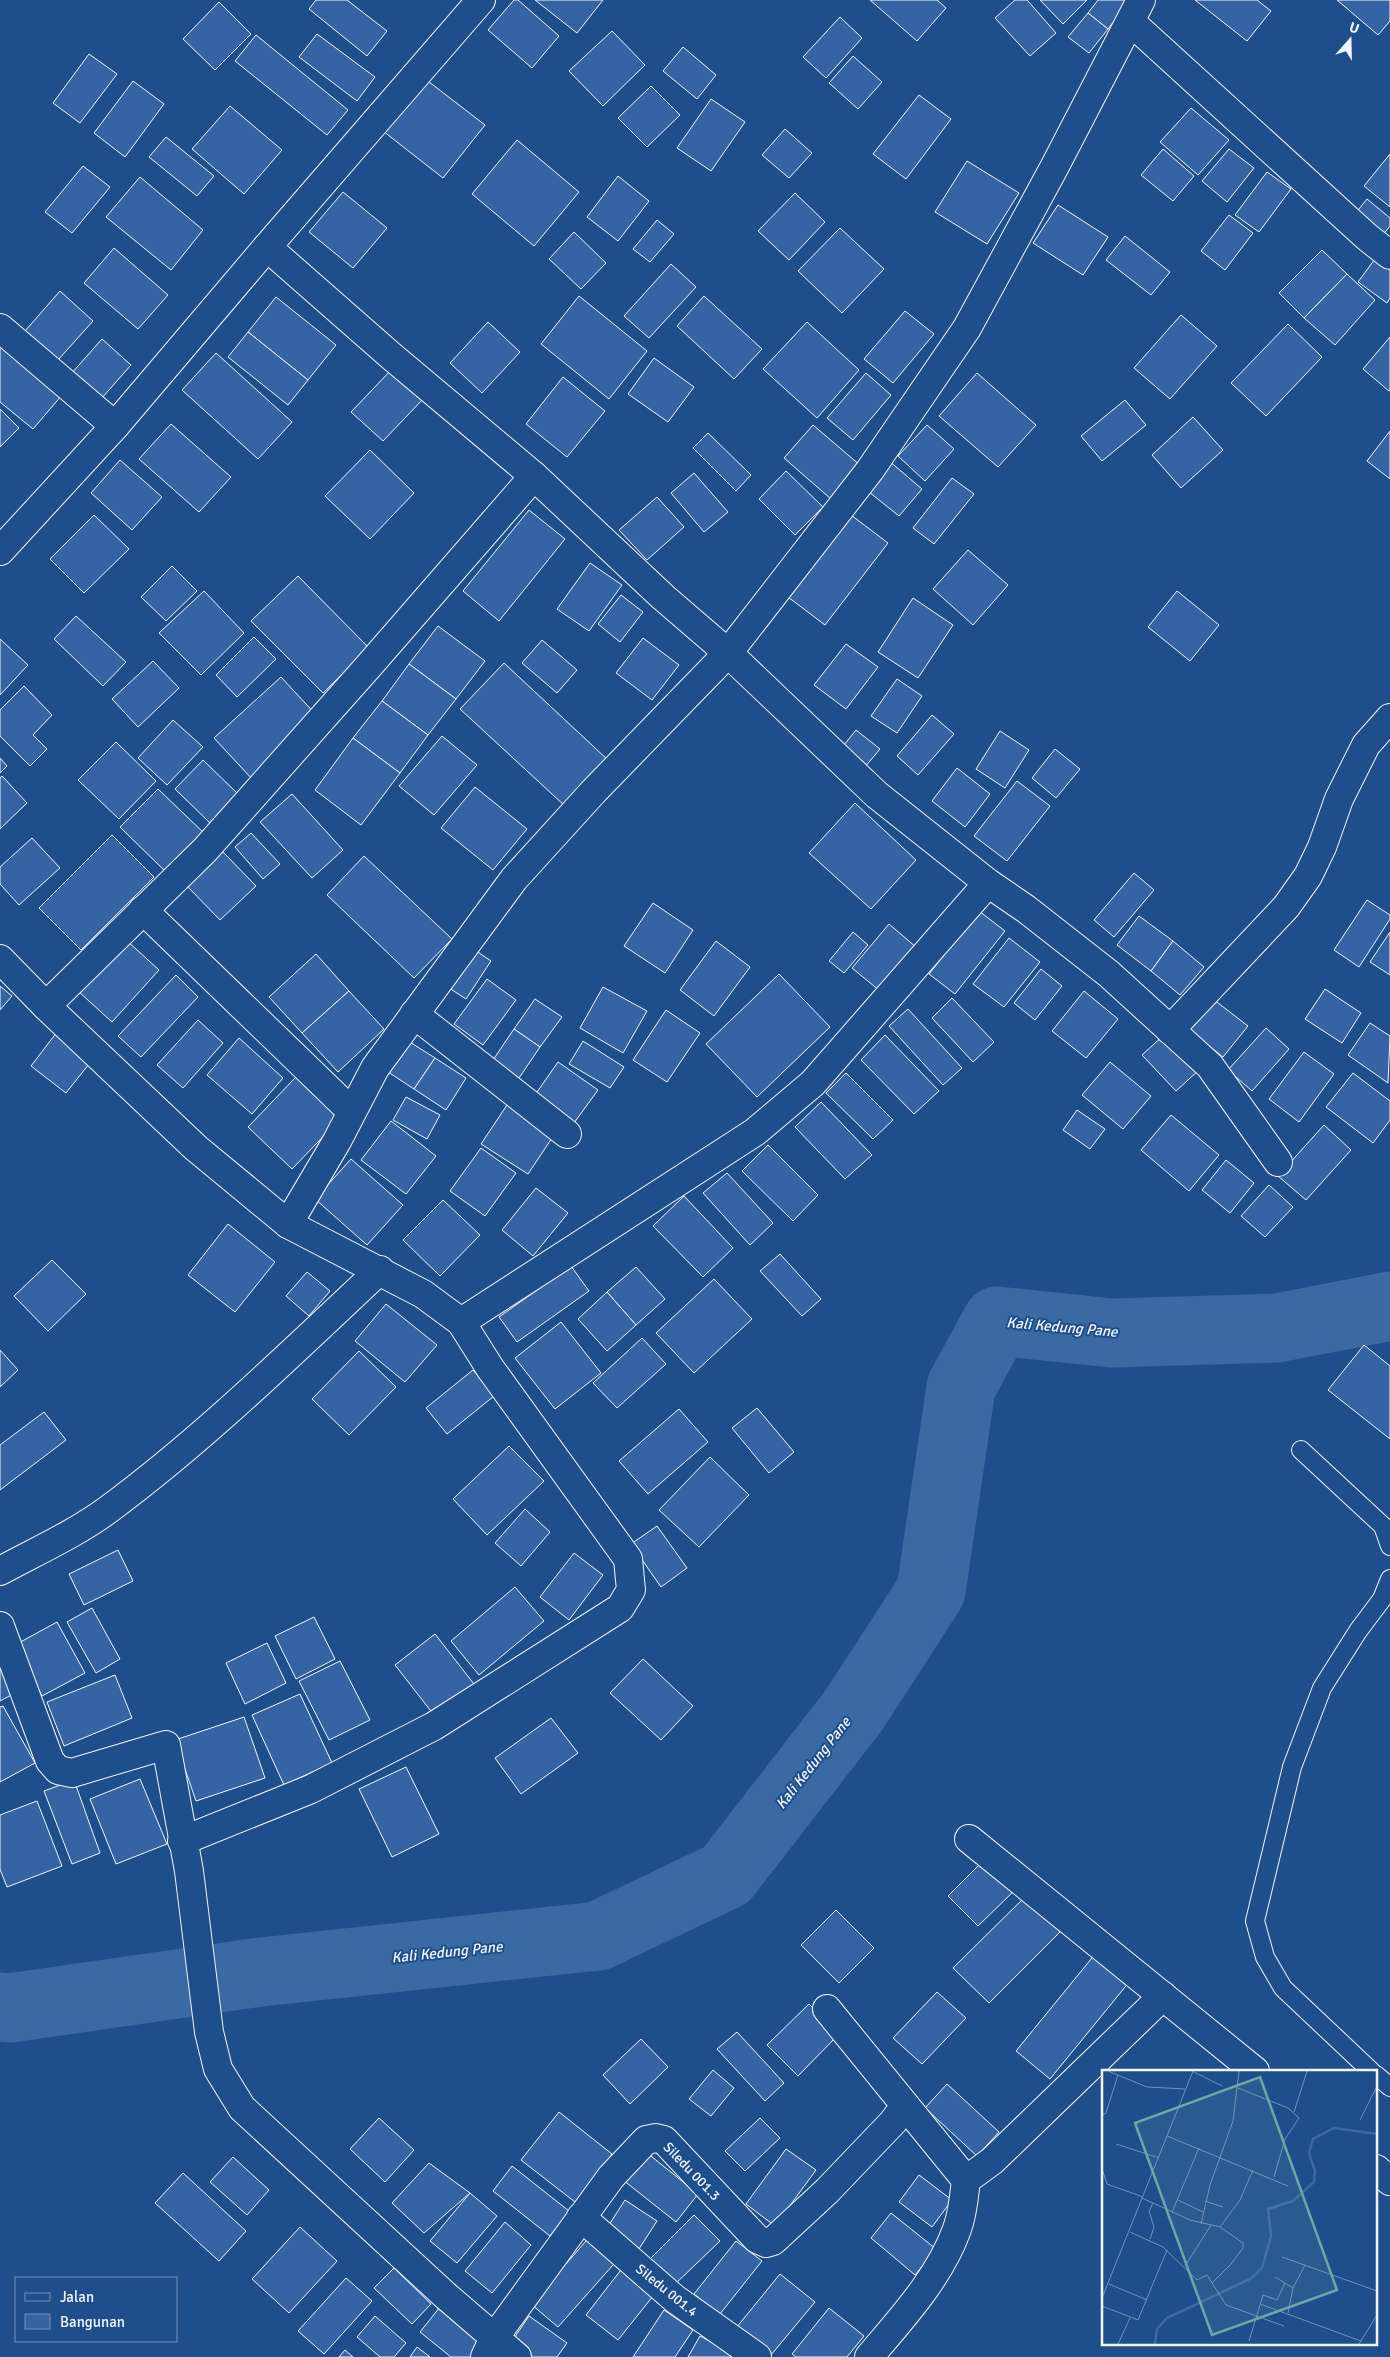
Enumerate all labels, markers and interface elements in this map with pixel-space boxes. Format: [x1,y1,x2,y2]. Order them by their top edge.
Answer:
north arrow [1325,15,1375,65]
text: U [1347,19,1362,38]
water label: Kali Kedung Pane [1006,1313,1120,1341]
water label: Kali Kedung Pane [772,1712,855,1812]
water label: Kali Kedung Pane [391,1937,505,1967]
inset map [1102,2070,1378,2344]
street label: Siledu 001.3 [660,2139,724,2204]
street label: Siledu 001.4 [632,2260,701,2321]
legend [15,2277,178,2342]
text: Jalan [60,2288,94,2306]
text: Bangunan [60,2313,125,2331]

